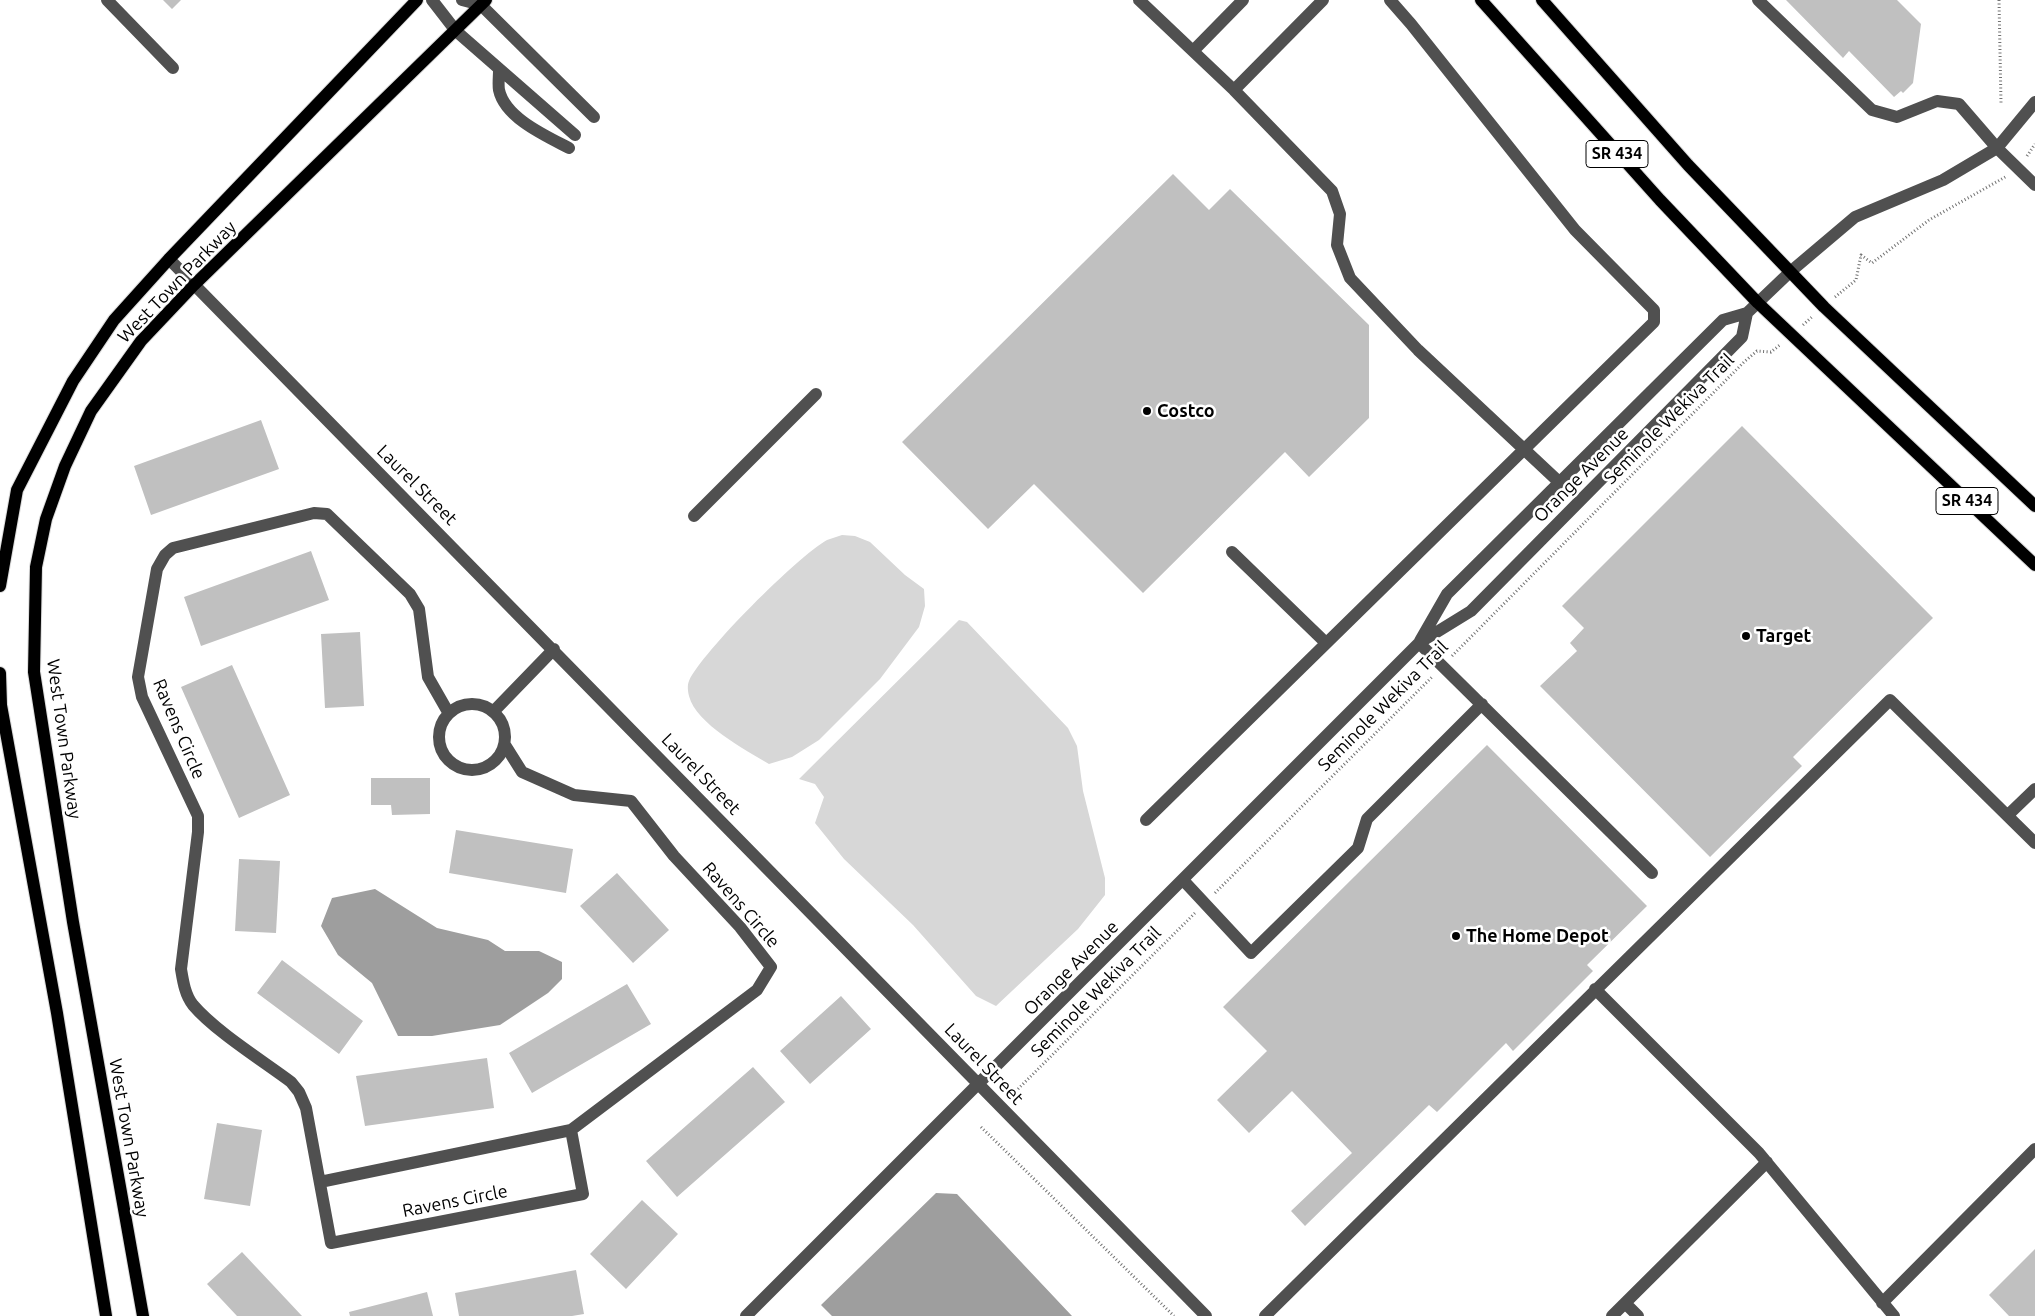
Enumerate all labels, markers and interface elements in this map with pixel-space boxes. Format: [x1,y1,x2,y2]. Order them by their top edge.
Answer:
road number: SR 434 [1586,140,1648,168]
street label: West Town Parkway [113,217,241,347]
street label: Seminole Wekiva Trail [1599,349,1739,489]
place label: Costco [1157,400,1214,422]
marker: Costco [1141,405,1153,417]
street label: Orange Avenue [1529,423,1633,527]
street label: Laurel Street [372,440,462,530]
road number: SR 434 [1936,488,1998,514]
place label: Target [1756,625,1811,647]
marker: Target [1740,630,1752,642]
street label: Seminole Wekiva Trail [1313,636,1453,776]
street label: West Town Parkway [42,658,86,820]
street label: Ravens Circle [148,676,210,782]
street label: Laurel Street [657,729,745,819]
street label: Ravens Circle [698,858,784,952]
street label: Orange Avenue [1019,916,1123,1020]
street label: Seminole Wekiva Trail [1026,922,1166,1062]
place label: The Home Depot [1466,925,1609,947]
marker: The Home Depot [1450,930,1462,942]
street label: Laurel Street [940,1019,1028,1109]
street label: West Town Parkway [104,1057,154,1219]
street label: Ravens Circle [401,1180,509,1222]

